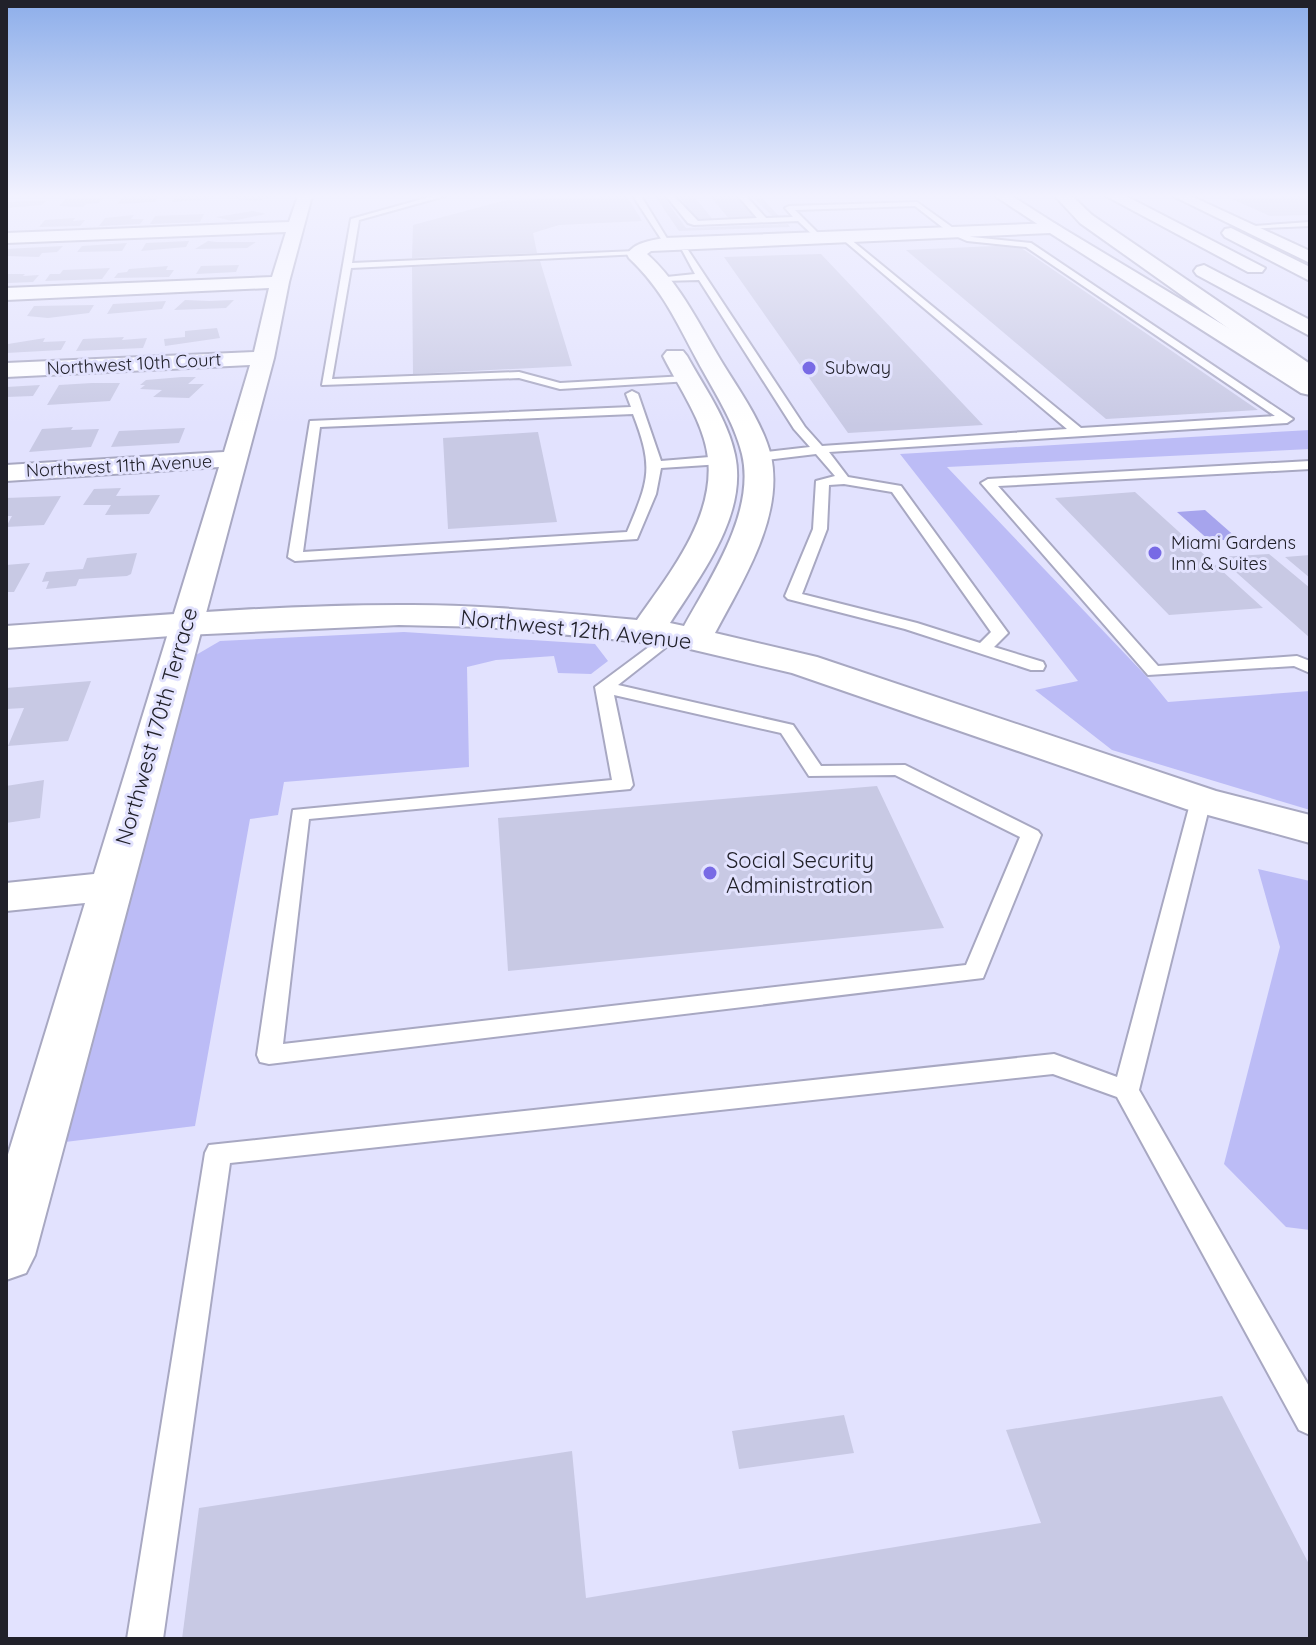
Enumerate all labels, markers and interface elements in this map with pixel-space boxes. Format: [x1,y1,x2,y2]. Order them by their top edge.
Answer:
street label: Northwest 10th Court [46,347,222,380]
place label: Subway [825,356,891,379]
marker: Subway [800,359,818,377]
street label: Northwest 11th Avenue [25,449,213,482]
place label: Miami Gardens Inn & Suites [1171,531,1296,575]
marker: Miami Gardens Inn & Suites [1146,544,1164,562]
street label: Northwest 12th Avenue [459,603,693,655]
street label: Northwest 170th Terrace [109,604,203,848]
place label: Social Security Administration [726,846,874,899]
marker: Social Security Administration [701,864,719,882]

